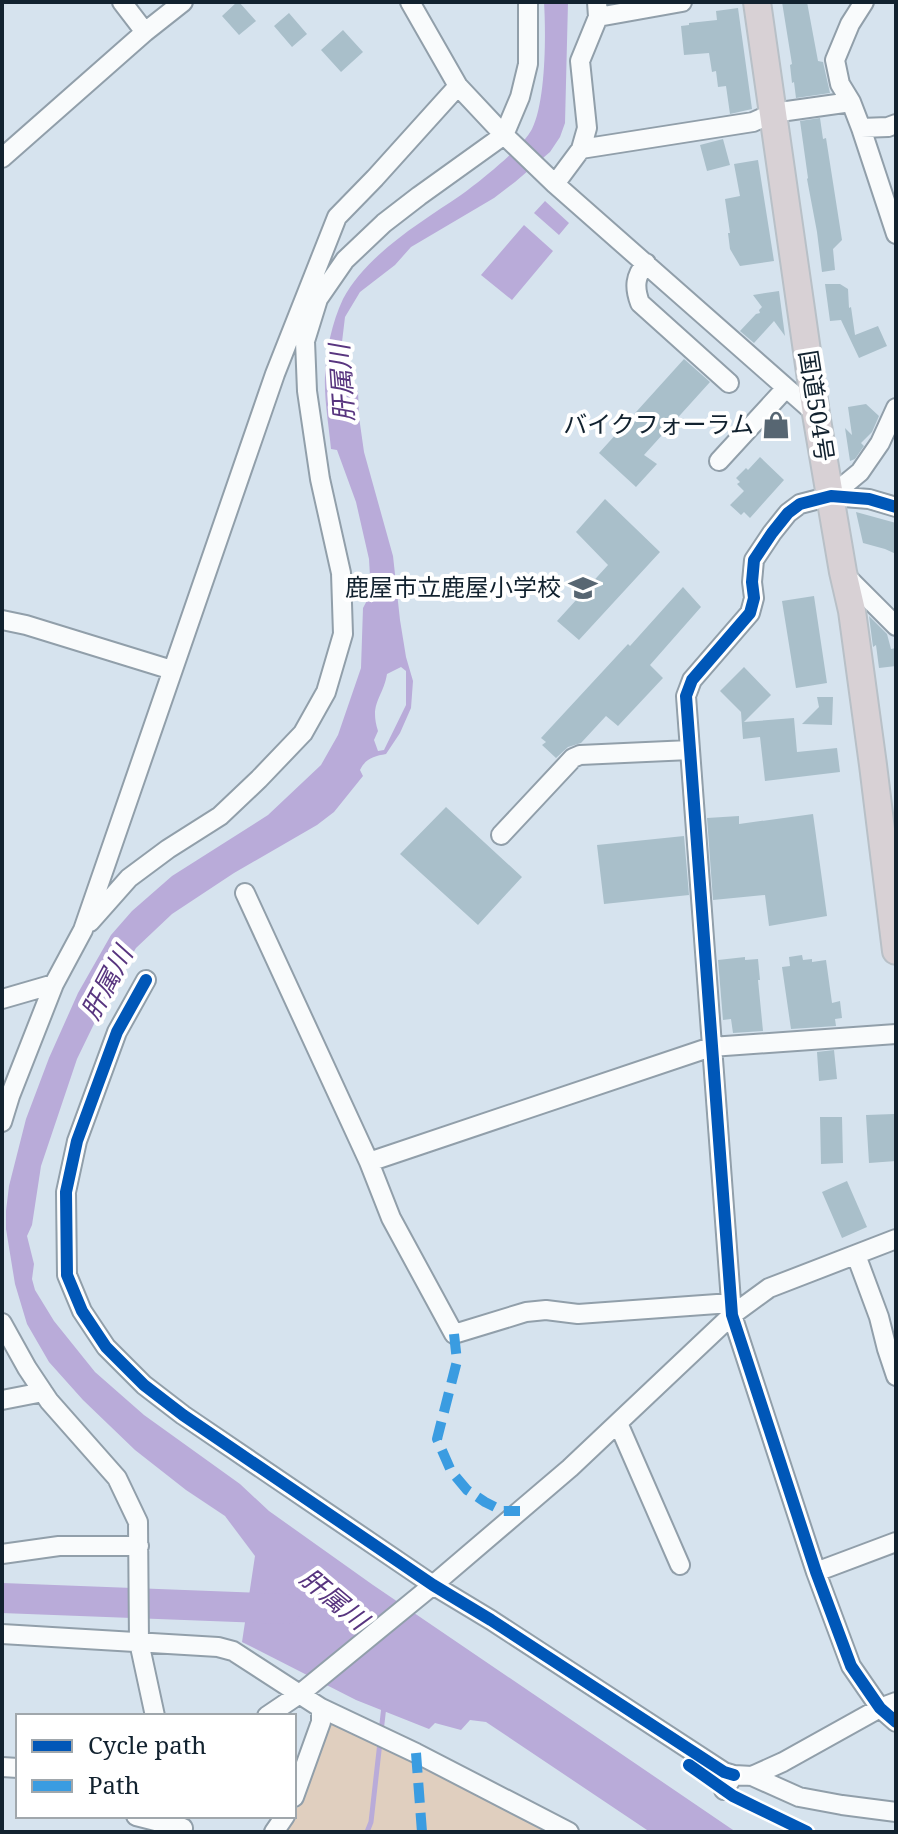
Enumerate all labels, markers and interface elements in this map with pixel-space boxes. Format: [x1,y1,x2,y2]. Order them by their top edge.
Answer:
water label: 肝属川 [320,340,362,423]
street label: 国道504号 [792,348,843,464]
place label: バイクフォーラム [563,407,754,440]
shop icon: バイクフォーラム [761,410,791,440]
place label: 鹿屋市立鹿屋小学校 [345,570,561,603]
school or university icon: 鹿屋市立鹿屋小学校 [568,573,598,603]
water label: 肝属川 [72,937,142,1025]
water label: 肝属川 [293,1559,378,1639]
legend [16,1714,296,1818]
text: Cycle path [88,1728,207,1761]
text: Path [88,1768,140,1801]

